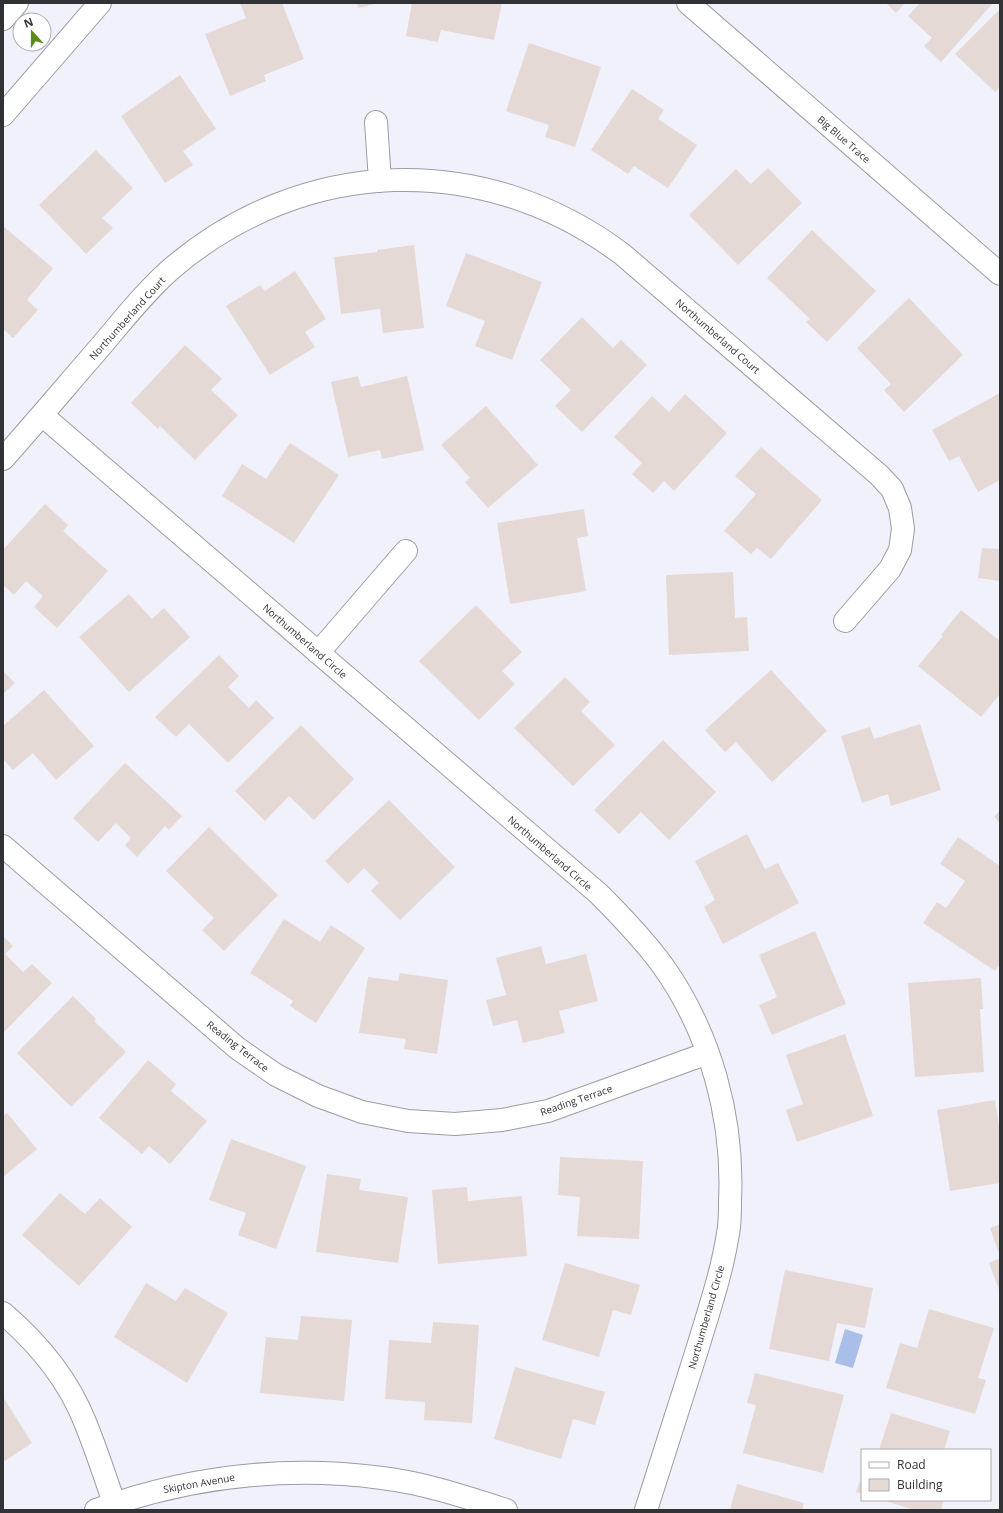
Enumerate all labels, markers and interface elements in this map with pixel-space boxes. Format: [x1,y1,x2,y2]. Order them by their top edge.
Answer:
north arrow [12,12,52,52]
text: N [21,14,35,31]
street label: Big Blue Trace [815,112,874,166]
street label: Northumberland Court [86,273,168,363]
street label: Northumberland Court [673,295,764,377]
street label: Northumberland Circle [260,601,350,682]
street label: Northumberland Circle [505,813,595,894]
street label: Reading Terrace [204,1017,272,1075]
street label: Reading Terrace [538,1081,614,1119]
street label: Northumberland Circle [684,1263,728,1371]
legend [861,1449,991,1501]
text: Road [897,1456,926,1473]
street label: Skipton Avenue [162,1470,236,1496]
text: Building [897,1476,943,1493]

